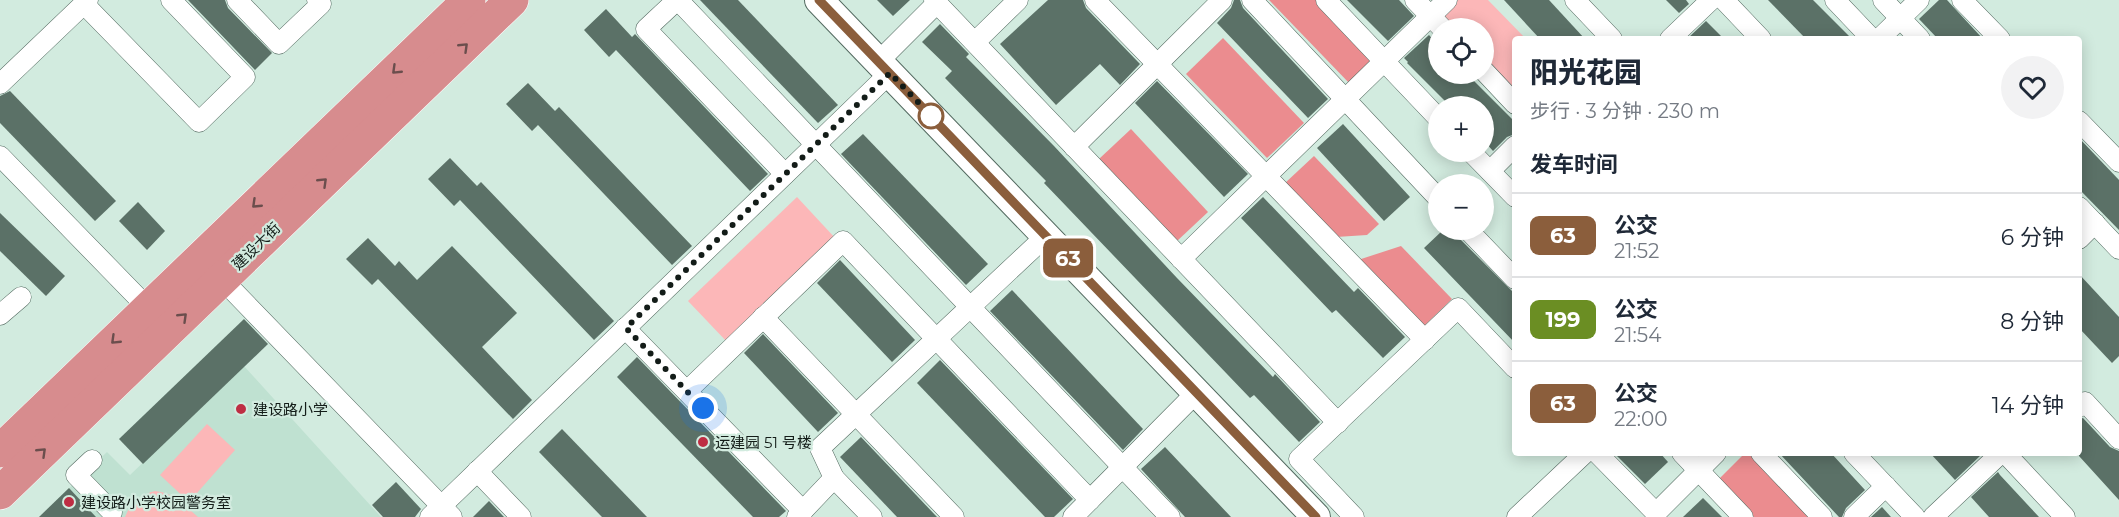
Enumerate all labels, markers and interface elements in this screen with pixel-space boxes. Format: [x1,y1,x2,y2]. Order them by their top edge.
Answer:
map controls [1428,18,1494,240]
button: locate [1428,18,1494,84]
one-way arrow [457,43,468,54]
text: 阳光花园 [1530,55,1642,89]
button: heart [2001,56,2064,119]
one-way arrow [393,62,404,73]
button: + [1428,96,1494,162]
text: 步行 · 3 分钟 · 230 m [1530,99,1720,123]
unlabelled marker [918,103,944,129]
text: 发车时间 [1530,151,1618,178]
button: − [1428,174,1494,240]
one-way arrow [317,178,327,189]
one-way arrow [252,197,263,208]
text: 公交 [1614,212,1658,239]
street label: 建设大街 [228,218,284,274]
text: 63 [1550,223,1576,248]
text: 6 分钟 [2001,224,2064,251]
line badge: 63 [1041,238,1095,278]
text: 21:52 [1614,239,1659,263]
text: 63 [1055,246,1081,271]
text: 公交 [1614,296,1658,323]
text: 199 [1546,307,1581,332]
text: 8 分钟 [2000,308,2064,335]
one-way arrow [176,313,186,324]
text: 21:54 [1614,323,1661,347]
one-way arrow [111,332,122,343]
text: 公交 [1614,380,1658,407]
text: 63 [1550,391,1576,416]
text: 14 分钟 [1992,392,2064,419]
your location [688,393,718,423]
place label: 建设路小学 [253,400,328,419]
marker: 建设路小学 [234,402,248,416]
text: 22:00 [1614,407,1667,431]
place label: 运建园 51 号楼 [715,433,812,452]
marker: 运建园 51 号楼 [696,435,710,449]
one-way arrow [36,448,46,459]
place label: 建设路小学校园警务室 [81,493,231,512]
marker: 建设路小学校园警务室 [62,495,76,509]

